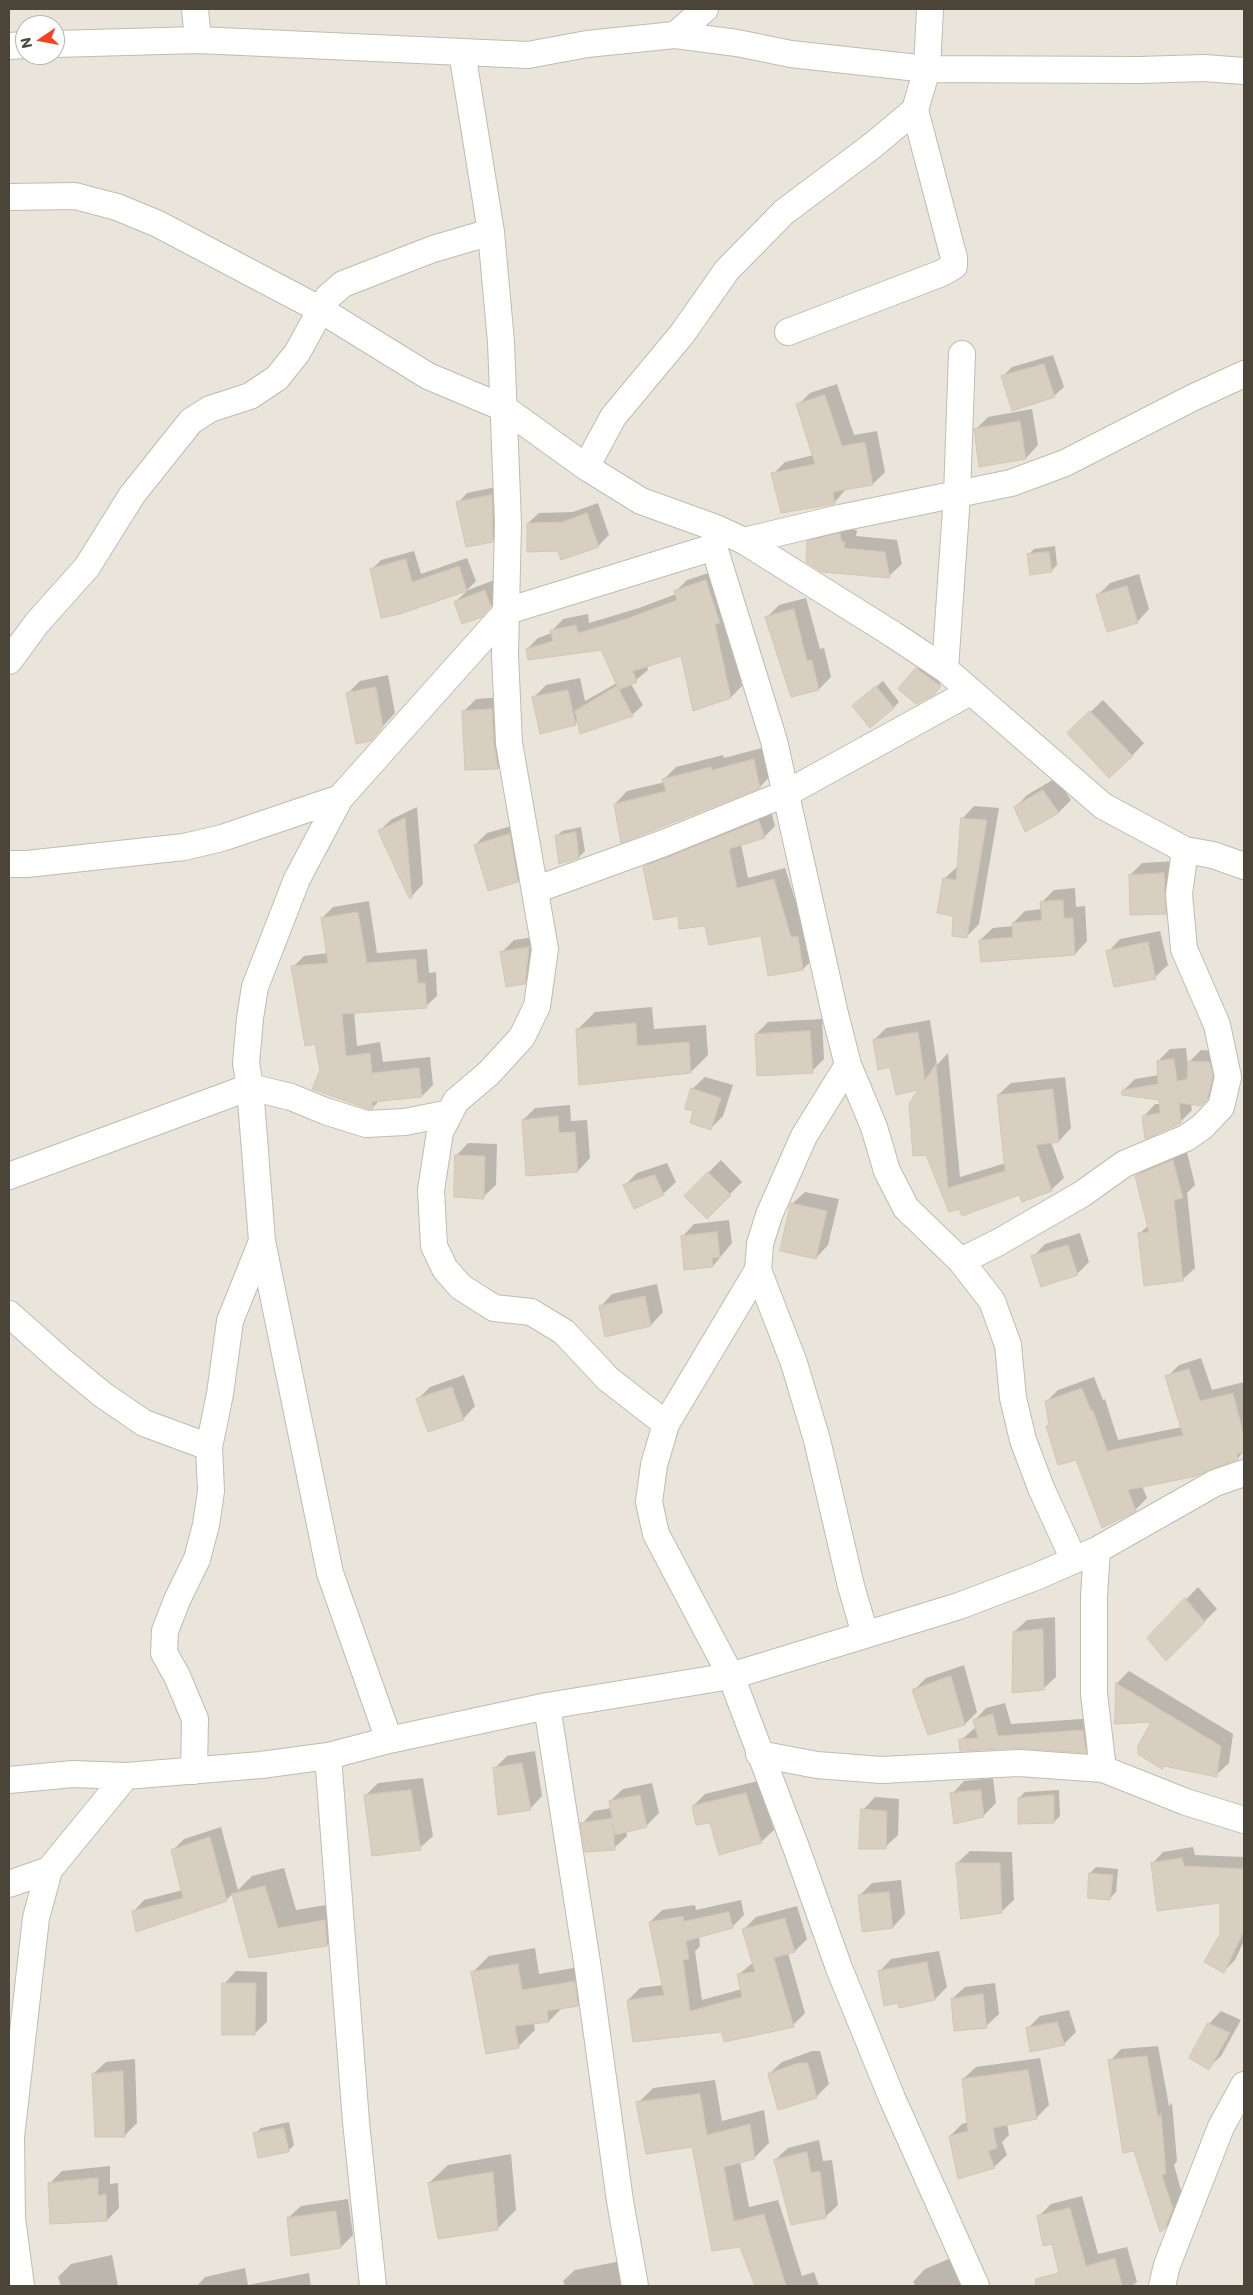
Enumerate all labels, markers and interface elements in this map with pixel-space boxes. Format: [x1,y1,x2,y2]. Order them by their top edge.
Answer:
north arrow [15,15,65,65]
text: N [16,36,35,50]

